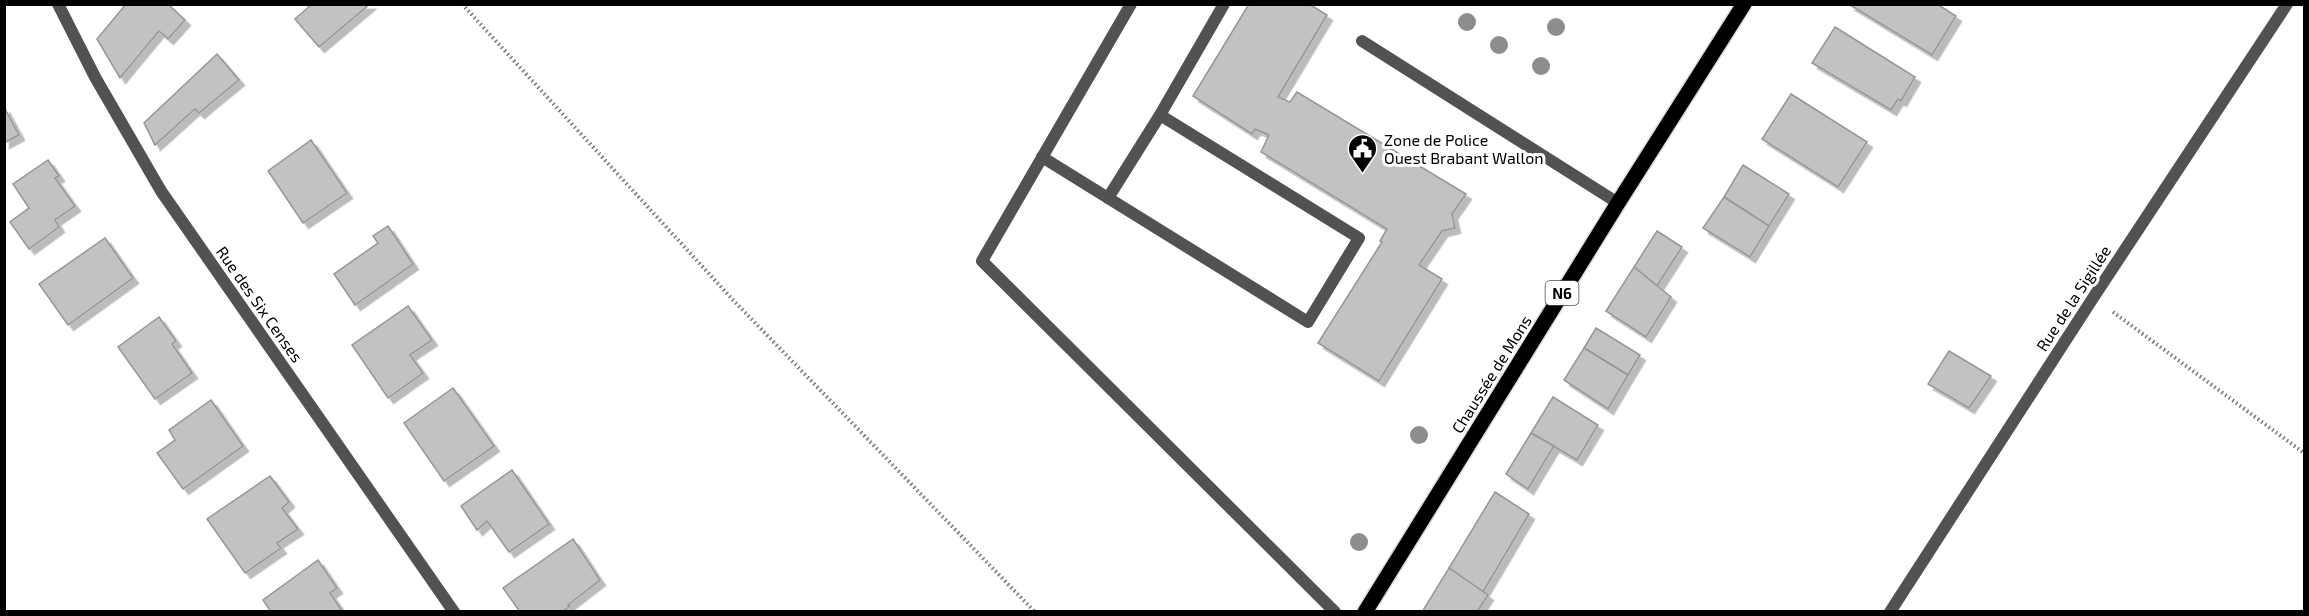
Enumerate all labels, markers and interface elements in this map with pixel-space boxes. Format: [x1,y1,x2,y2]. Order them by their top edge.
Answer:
place label: Zone de Police Ouest Brabant Wallon [1384,130,1544,167]
public building icon: Zone de Police Ouest Brabant Wallon [1347,132,1379,174]
street label: Rue des Six Censes [213,242,307,366]
street label: Rue de la Sigillée [2032,242,2114,354]
road number: N6 [1546,281,1578,305]
street label: Chaussée de Mons [1447,312,1535,436]

